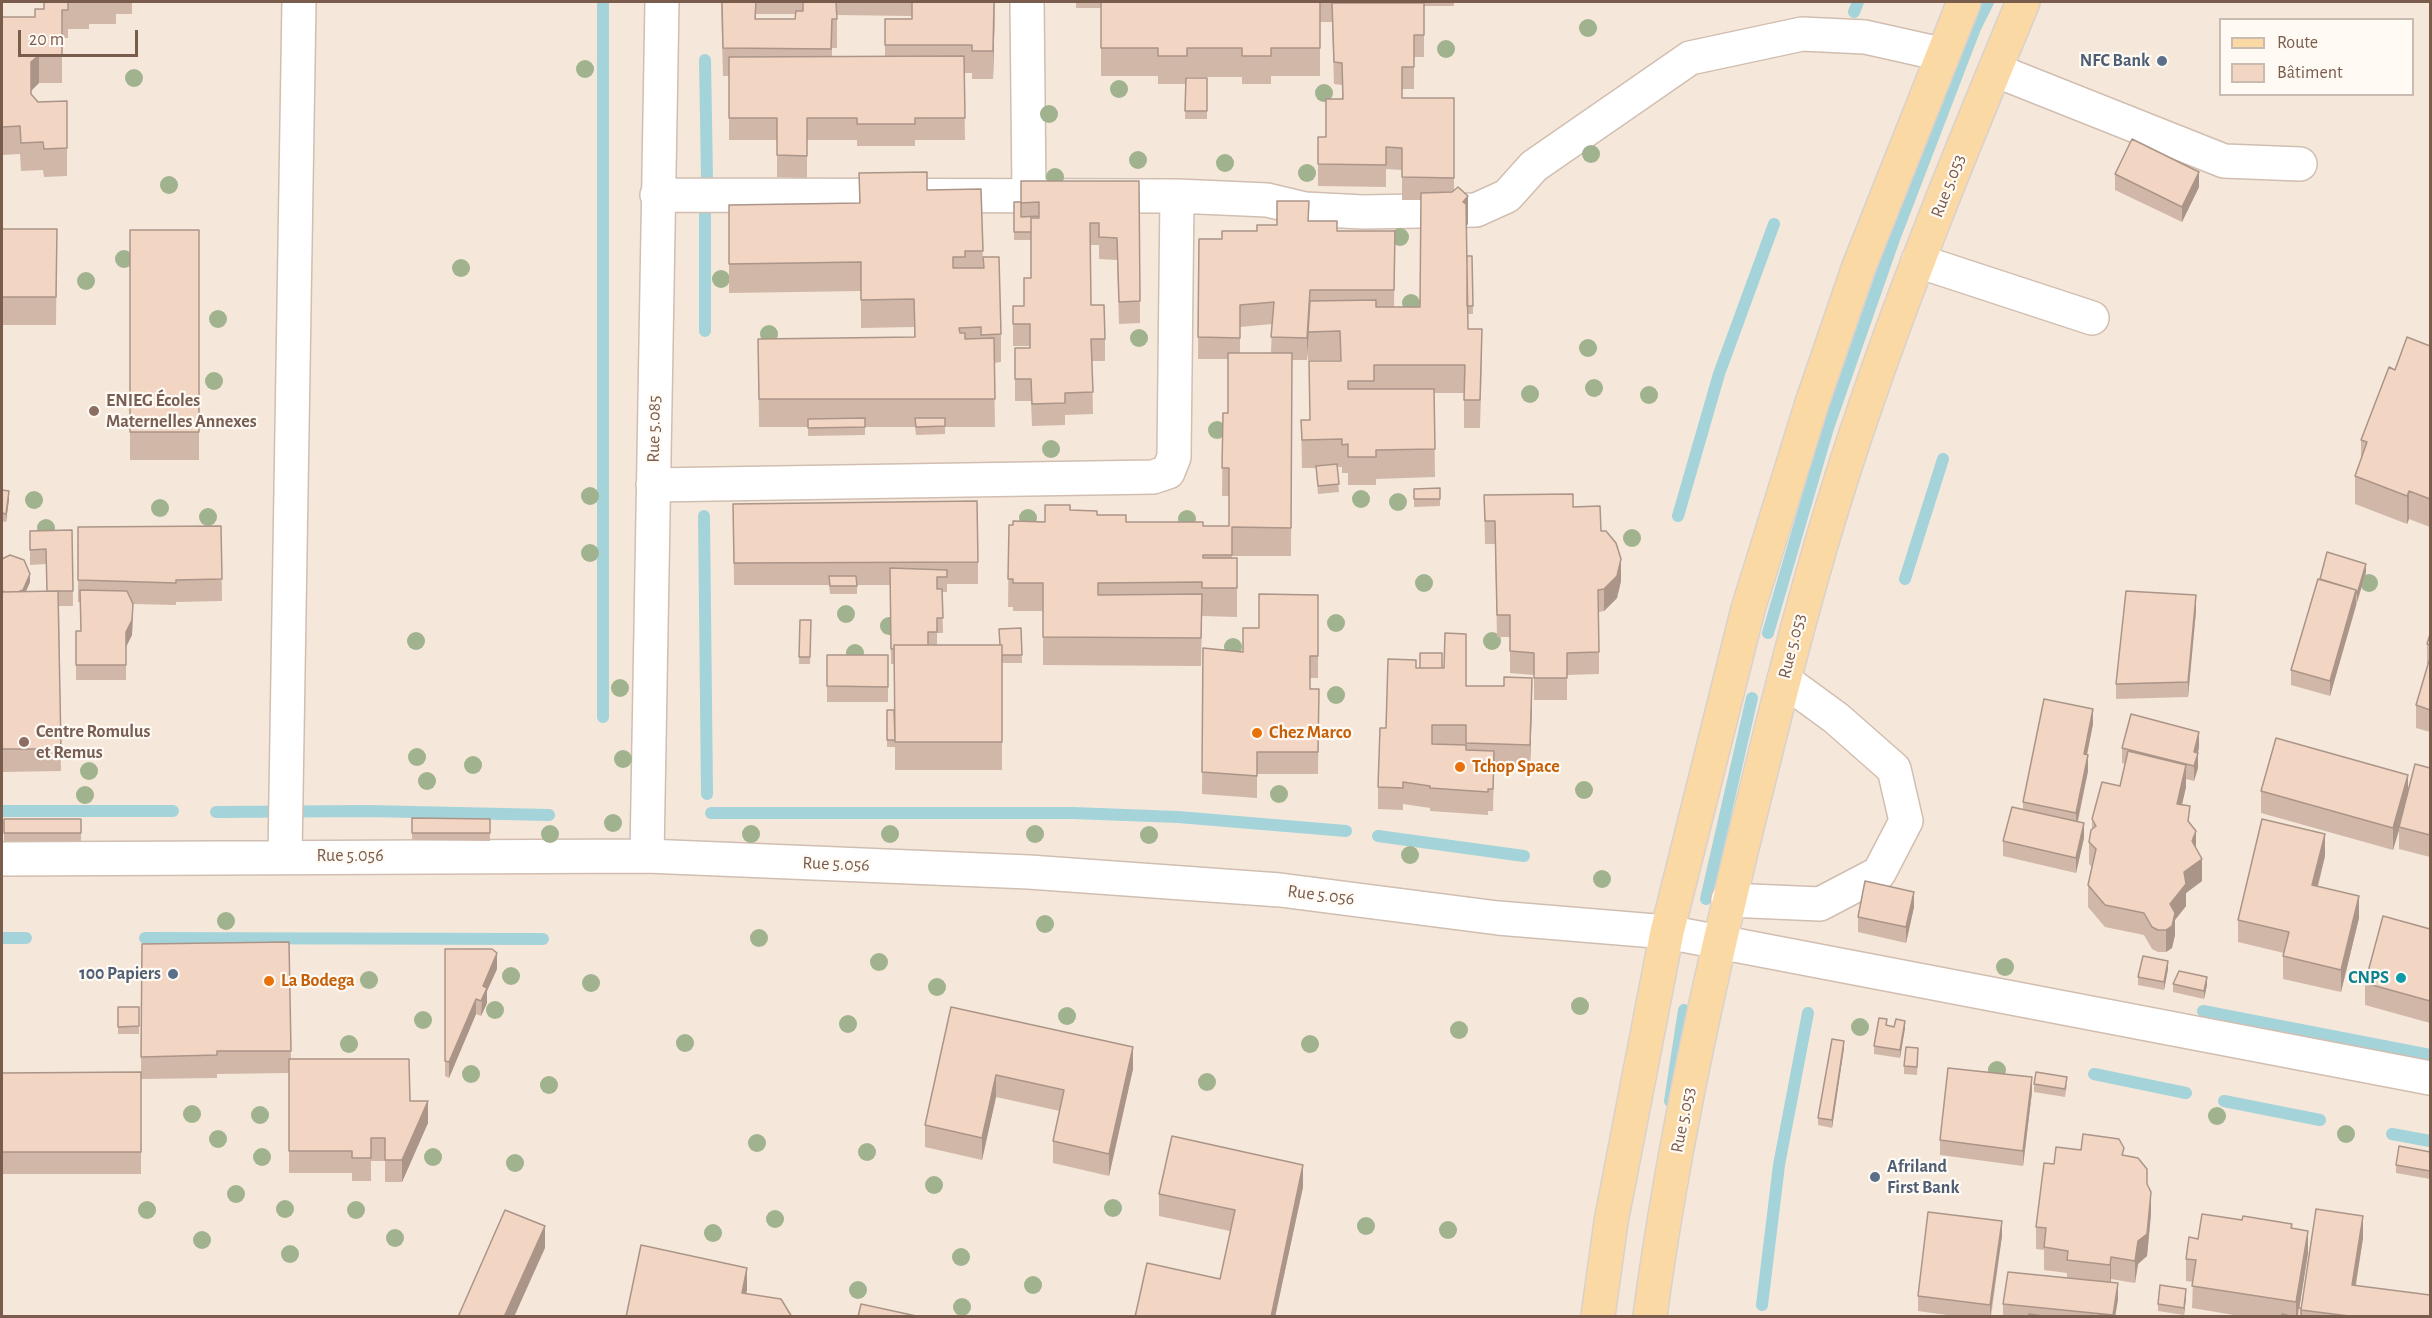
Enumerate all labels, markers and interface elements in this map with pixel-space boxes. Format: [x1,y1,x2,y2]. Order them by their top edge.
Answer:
scale bar [21,18,141,56]
legend [2219,18,2414,96]
text: 20 m [29,31,64,49]
text: Route [2277,34,2318,52]
place label: NFC Bank [2080,50,2150,72]
marker: NFC Bank [2155,54,2169,68]
text: Bâtiment [2277,64,2343,82]
street label: Rue 5.053 [1926,151,1970,221]
place label: ENIEG Écoles Maternelles Annexes [106,390,257,432]
street label: Rue 5.085 [643,395,665,463]
marker: ENIEG Écoles Maternelles Annexes [87,404,101,418]
street label: Rue 5.053 [1774,611,1810,681]
place label: Centre Romulus et Remus [36,721,150,764]
place label: Chez Marco [1269,722,1352,744]
marker: Chez Marco [1250,726,1264,740]
marker: Centre Romulus et Remus [17,735,31,749]
place label: Tchop Space [1472,756,1560,778]
marker: Tchop Space [1453,760,1467,774]
street label: Rue 5.056 [316,845,384,867]
street label: Rue 5.056 [802,852,870,876]
street label: Rue 5.056 [1286,880,1356,910]
place label: 100 Papiers [79,963,161,985]
marker: 100 Papiers [166,967,180,981]
place label: CNPS [2348,967,2389,989]
place label: La Bodega [281,970,355,992]
marker: CNPS [2394,971,2408,985]
marker: La Bodega [262,974,276,988]
street label: Rue 5.053 [1666,1085,1700,1155]
place label: Afriland First Bank [1887,1156,1959,1198]
marker: Afriland First Bank [1868,1170,1882,1184]

